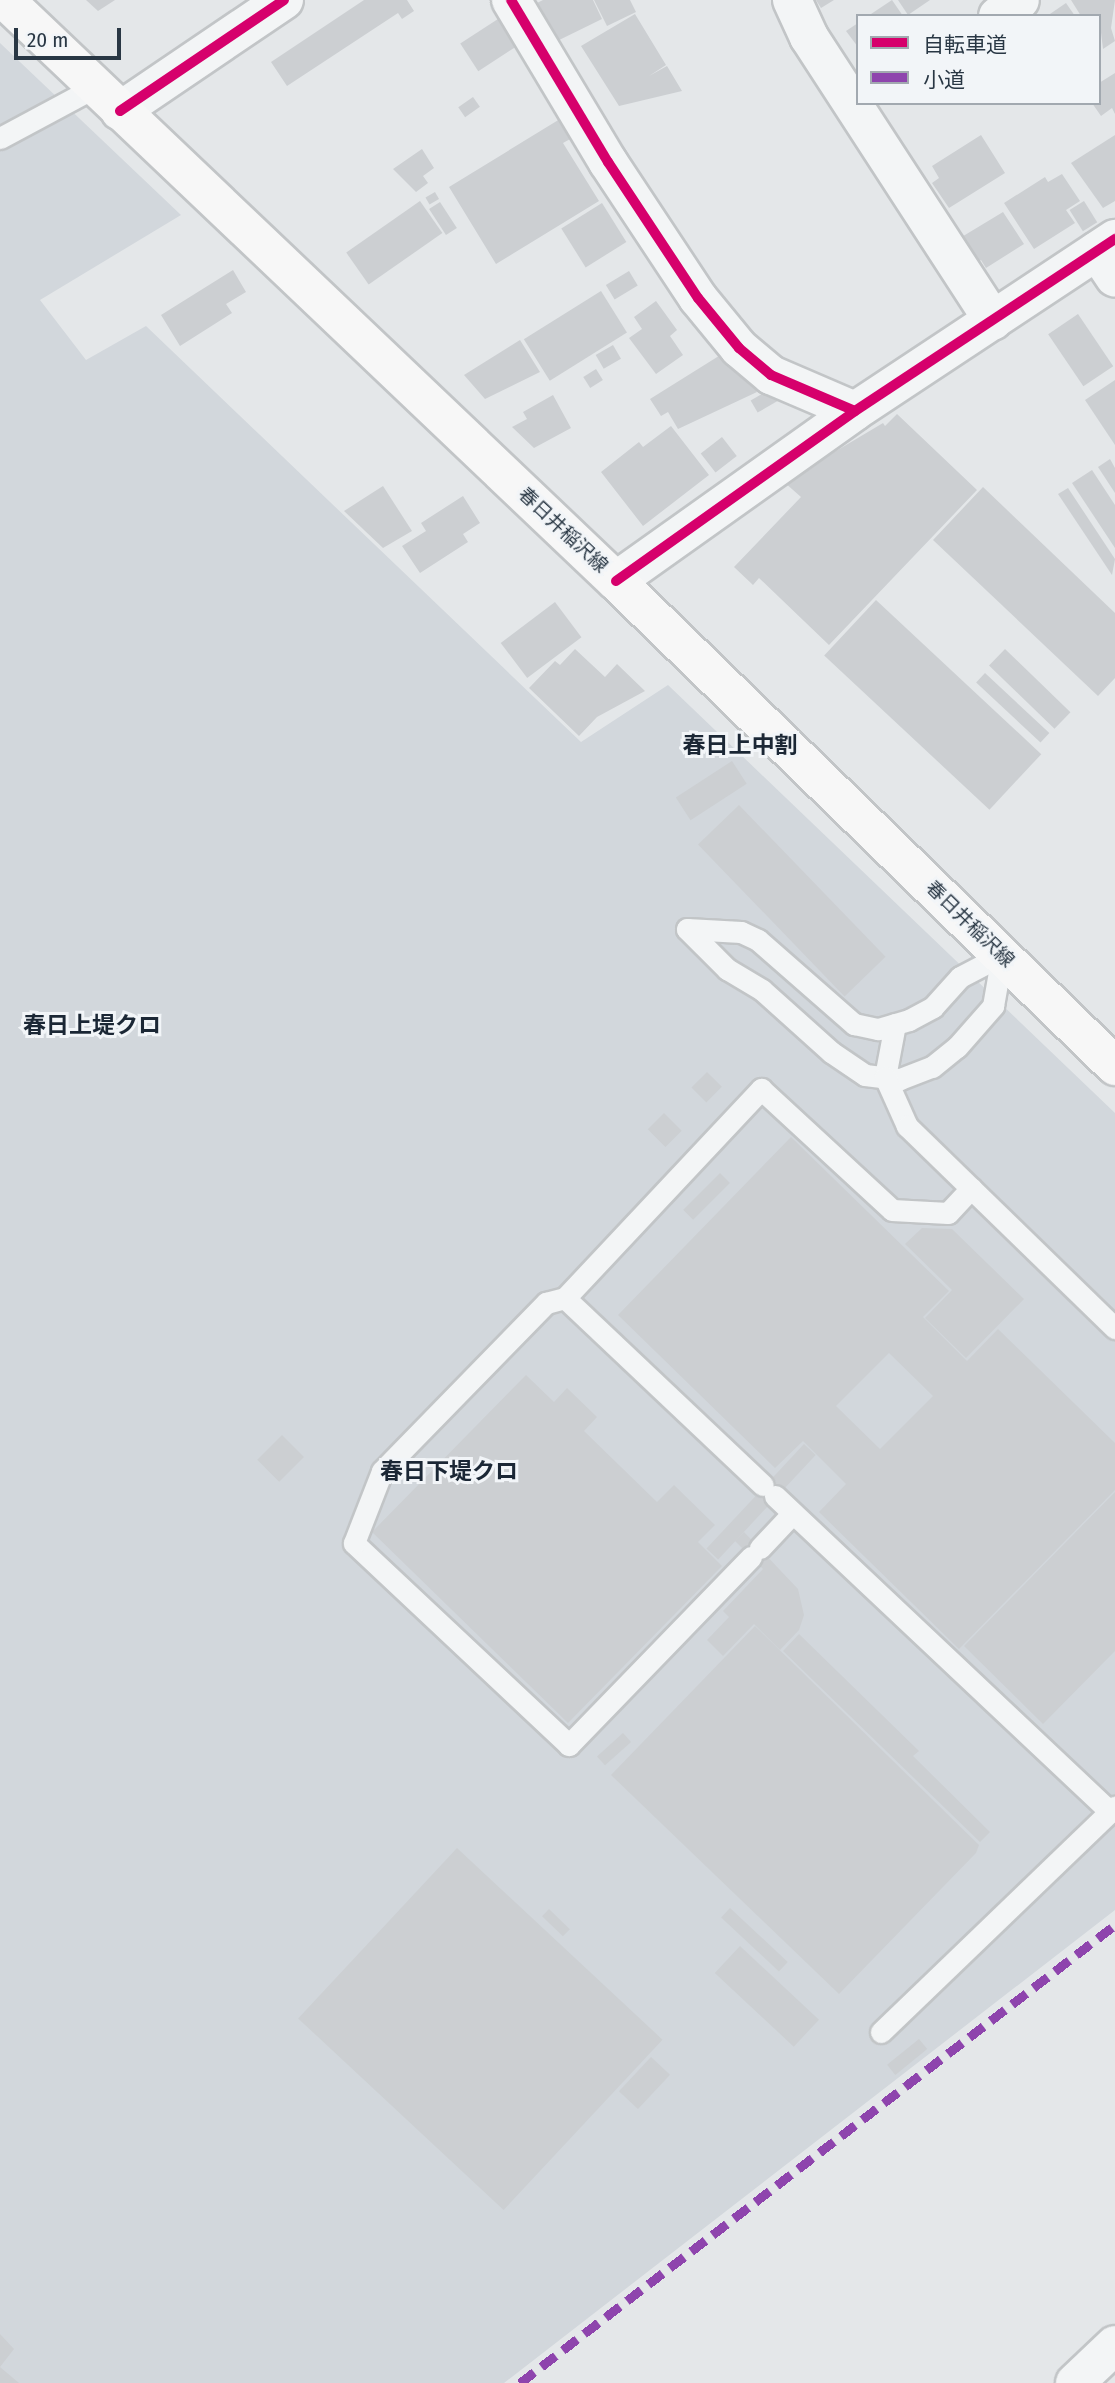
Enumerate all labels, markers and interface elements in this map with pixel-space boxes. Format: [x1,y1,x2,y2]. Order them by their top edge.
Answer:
scale bar [18,14,124,58]
legend [856,14,1101,105]
text: 20 m [27,27,68,53]
text: 自転車道 [923,32,1007,58]
text: 小道 [923,67,965,93]
street label: 春日井稲沢線 [514,483,612,577]
district label: 春日上中割 [683,731,797,759]
street label: 春日井稲沢線 [921,876,1019,972]
district label: 春日上堤クロ [23,1011,161,1039]
district label: 春日下堤クロ [380,1457,518,1485]

